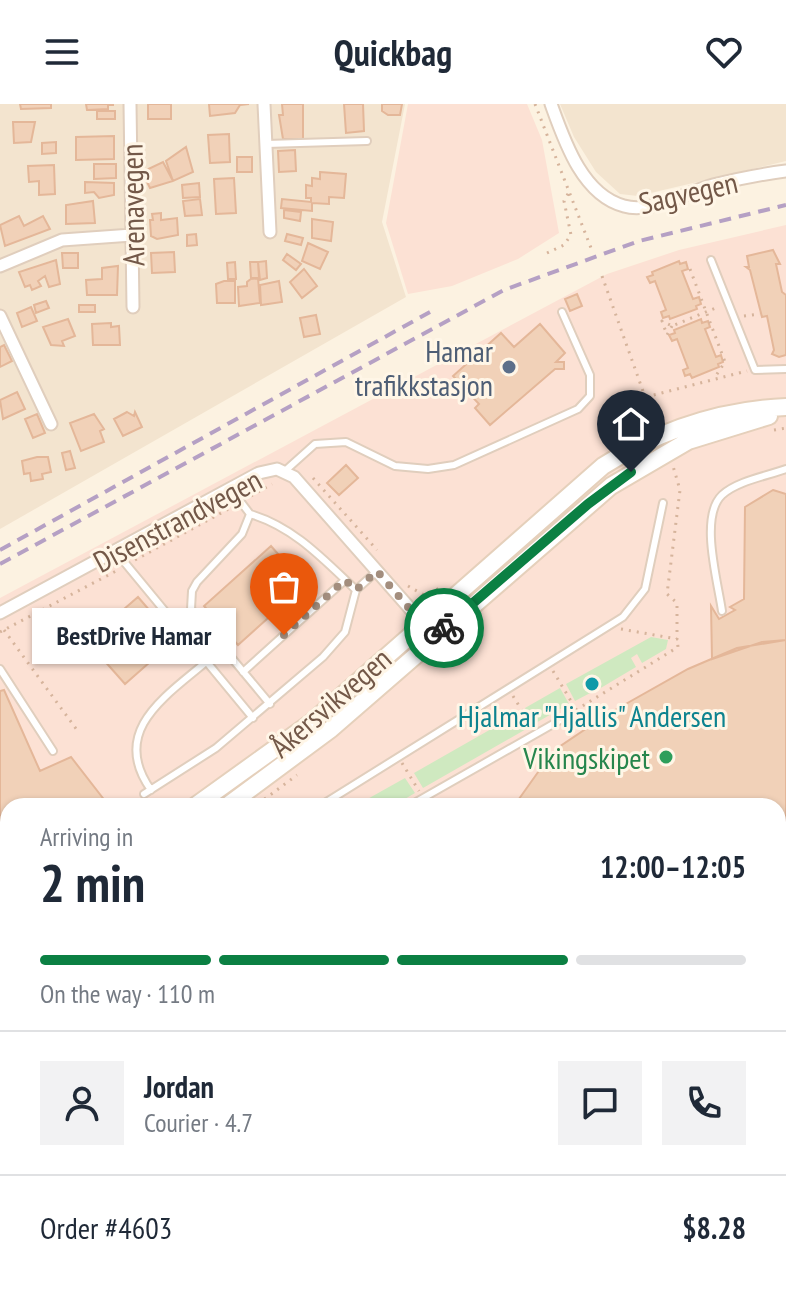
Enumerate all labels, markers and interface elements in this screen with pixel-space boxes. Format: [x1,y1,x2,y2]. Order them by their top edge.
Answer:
text: Quickbag [334,29,452,76]
icon: menu [40,30,84,74]
icon: heart [702,30,746,74]
street label: Arenavegen [111,144,153,266]
street label: Sagvegen [635,162,741,222]
place label: Hamar trafikkstasjon [355,331,494,404]
marker: Hamar trafikkstasjon [500,358,518,376]
pin [597,390,665,472]
icon: home [609,402,653,446]
street label: Disenstrandvegen [86,459,268,581]
pin [250,553,318,635]
icon: bag [262,565,306,609]
courier [404,588,484,668]
icon: bike [422,606,466,650]
callout: BestDrive Hamar [32,607,236,663]
text: BestDrive Hamar [57,619,211,652]
street label: Åkersvikvegen [261,639,399,765]
marker: Hjalmar "Hjallis" Andersen [583,675,601,693]
place label: Hjalmar "Hjallis" Andersen [458,696,726,735]
place label: Vikingskipet [522,738,651,777]
marker: Vikingskipet [657,748,675,766]
text: Arriving in [40,820,133,853]
text: 12:00–12:05 [600,847,746,886]
text: 2 min [40,849,145,916]
text: On the way · 110 m [40,977,215,1010]
button: person [40,1061,124,1145]
button: chat [558,1061,642,1145]
button: phone [662,1061,746,1145]
text: Jordan [144,1067,214,1106]
text: Courier · 4.7 [144,1106,253,1139]
text: Order #4603 [40,1208,172,1247]
text: $8.28 [682,1208,746,1247]

